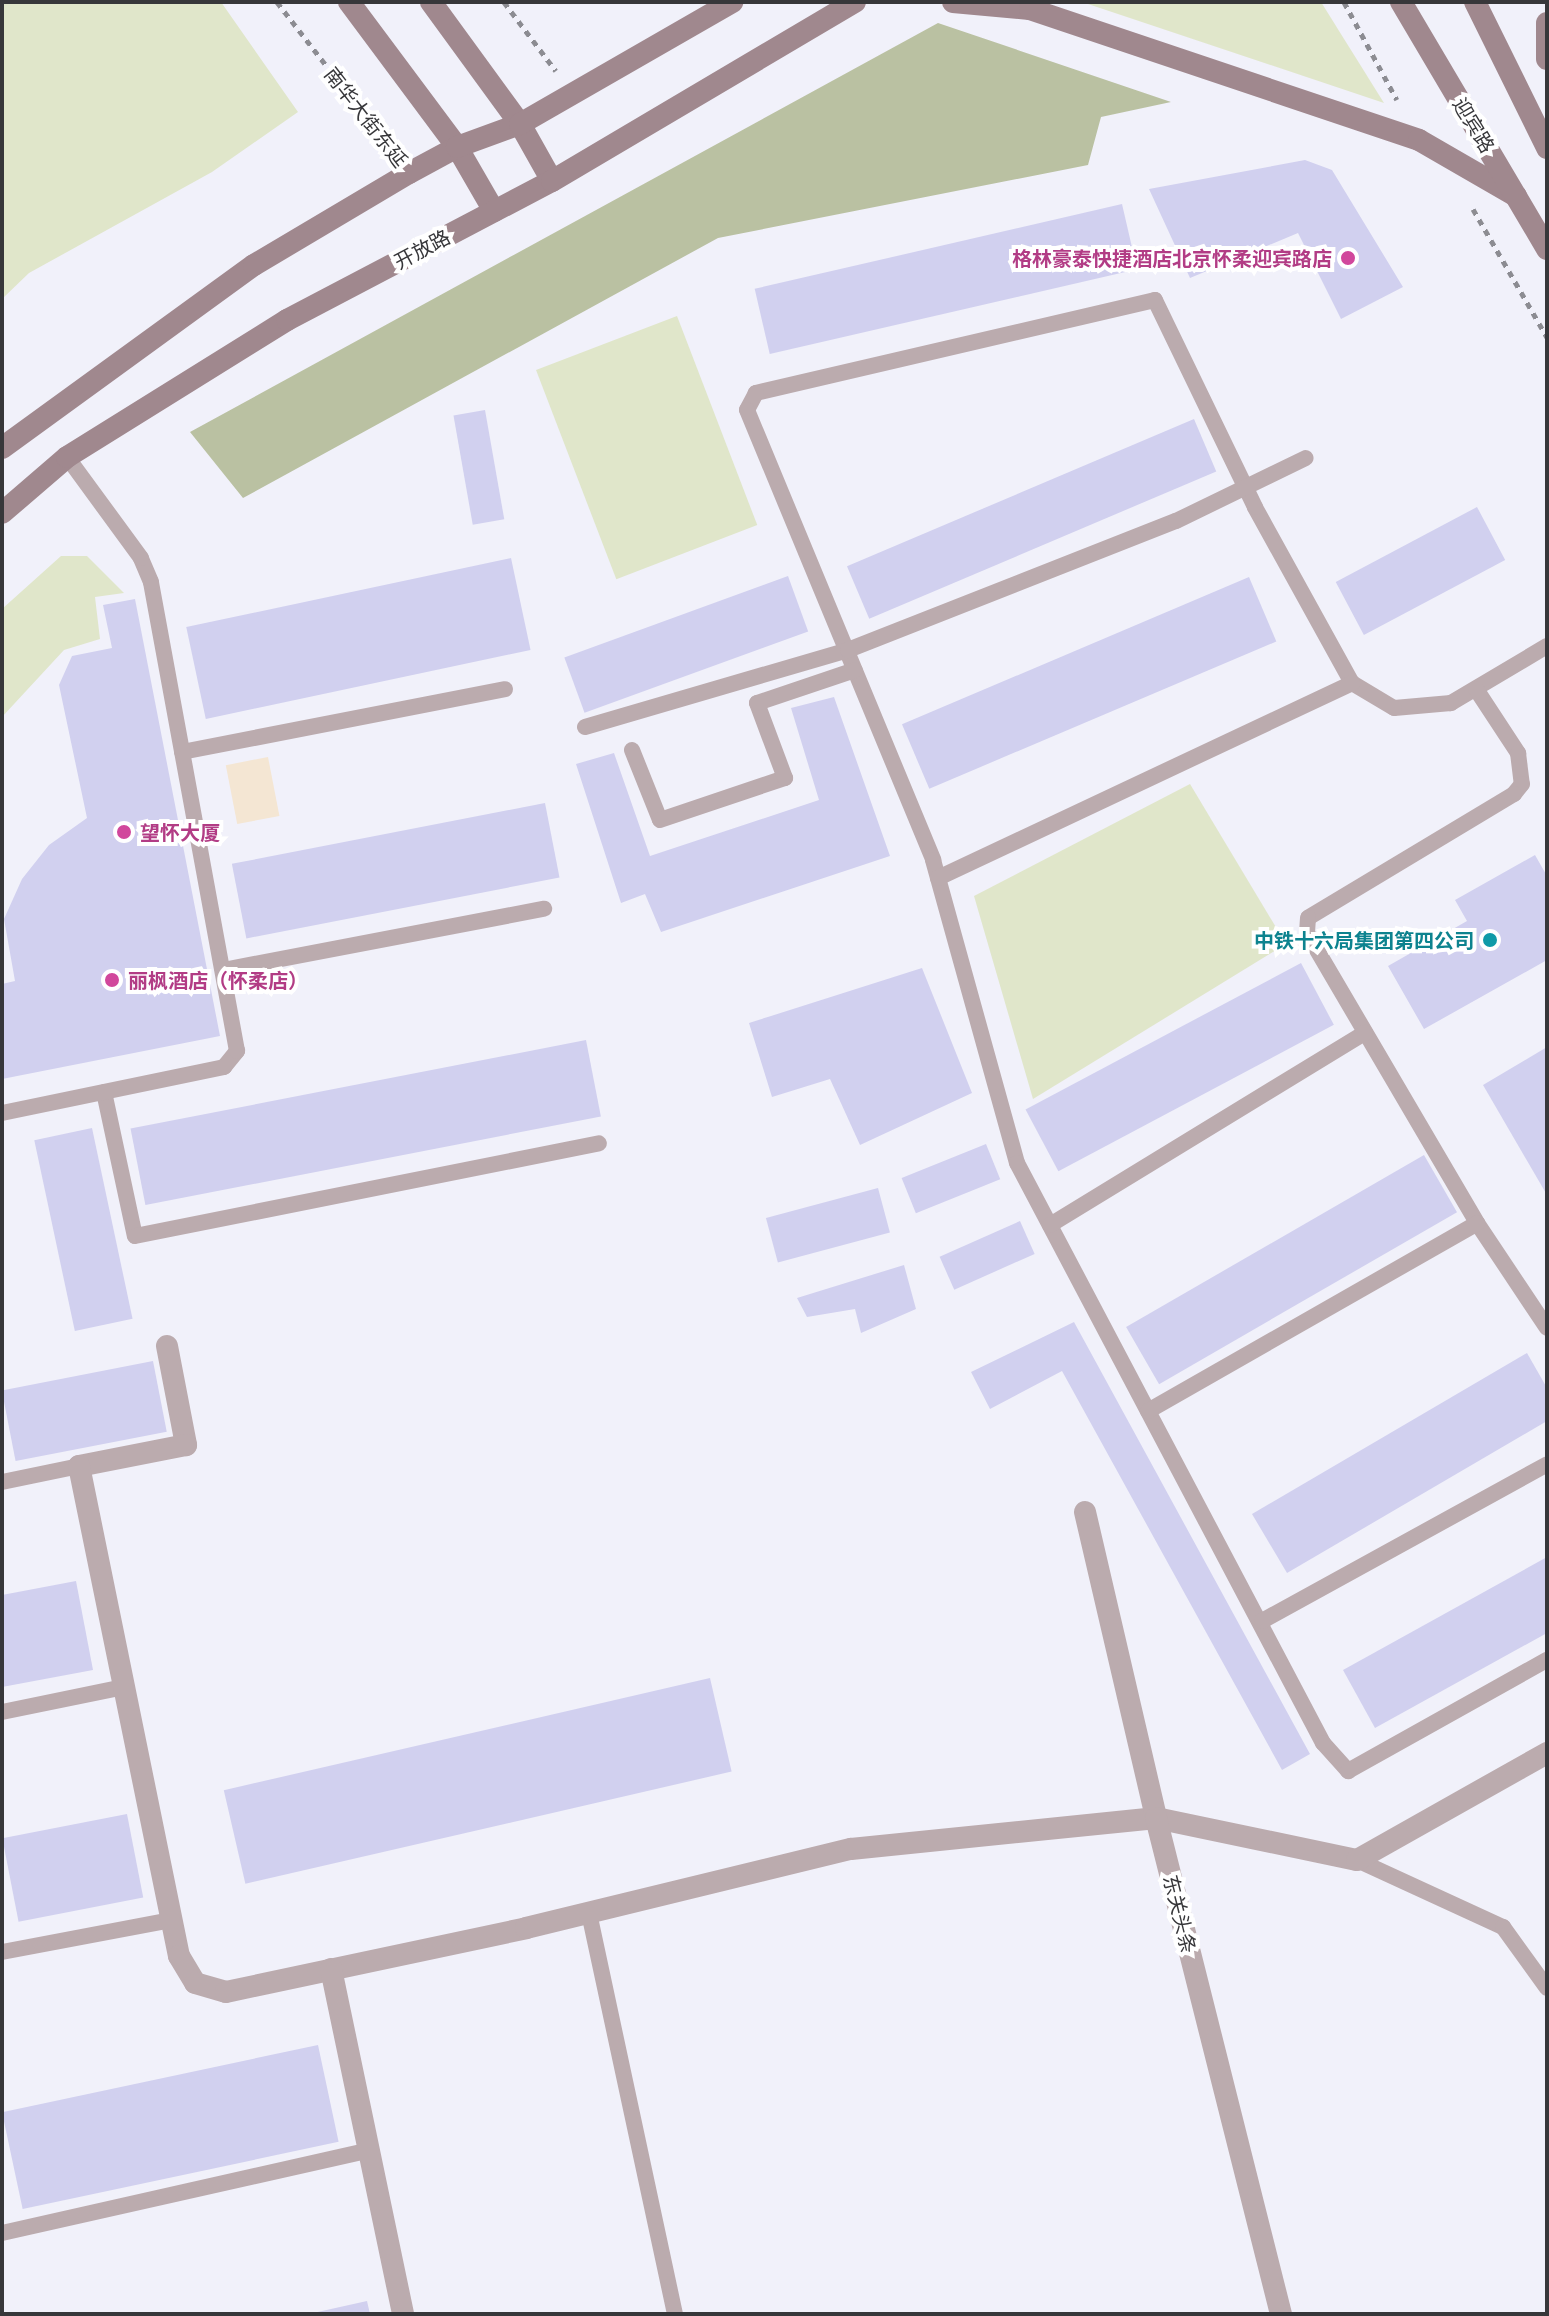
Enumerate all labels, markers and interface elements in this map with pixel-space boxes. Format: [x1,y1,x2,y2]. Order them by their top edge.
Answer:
street label: 南华大街东延 [320,62,412,172]
street label: 迎宾路 [1448,93,1500,157]
street label: 开放路 [390,224,454,274]
place label: 格林豪泰快捷酒店北京怀柔迎宾路店 [1012,246,1332,270]
marker: 格林豪泰快捷酒店北京怀柔迎宾路店 [1339,249,1357,267]
place label: 望怀大厦 [140,820,220,844]
marker: 望怀大厦 [115,823,133,841]
place label: 中铁十六局集团第四公司 [1254,928,1474,952]
marker: 中铁十六局集团第四公司 [1481,931,1499,949]
place label: 丽枫酒店（怀柔店） [128,968,308,992]
marker: 丽枫酒店（怀柔店） [103,971,121,989]
street label: 东关头条 [1159,1872,1201,1956]

